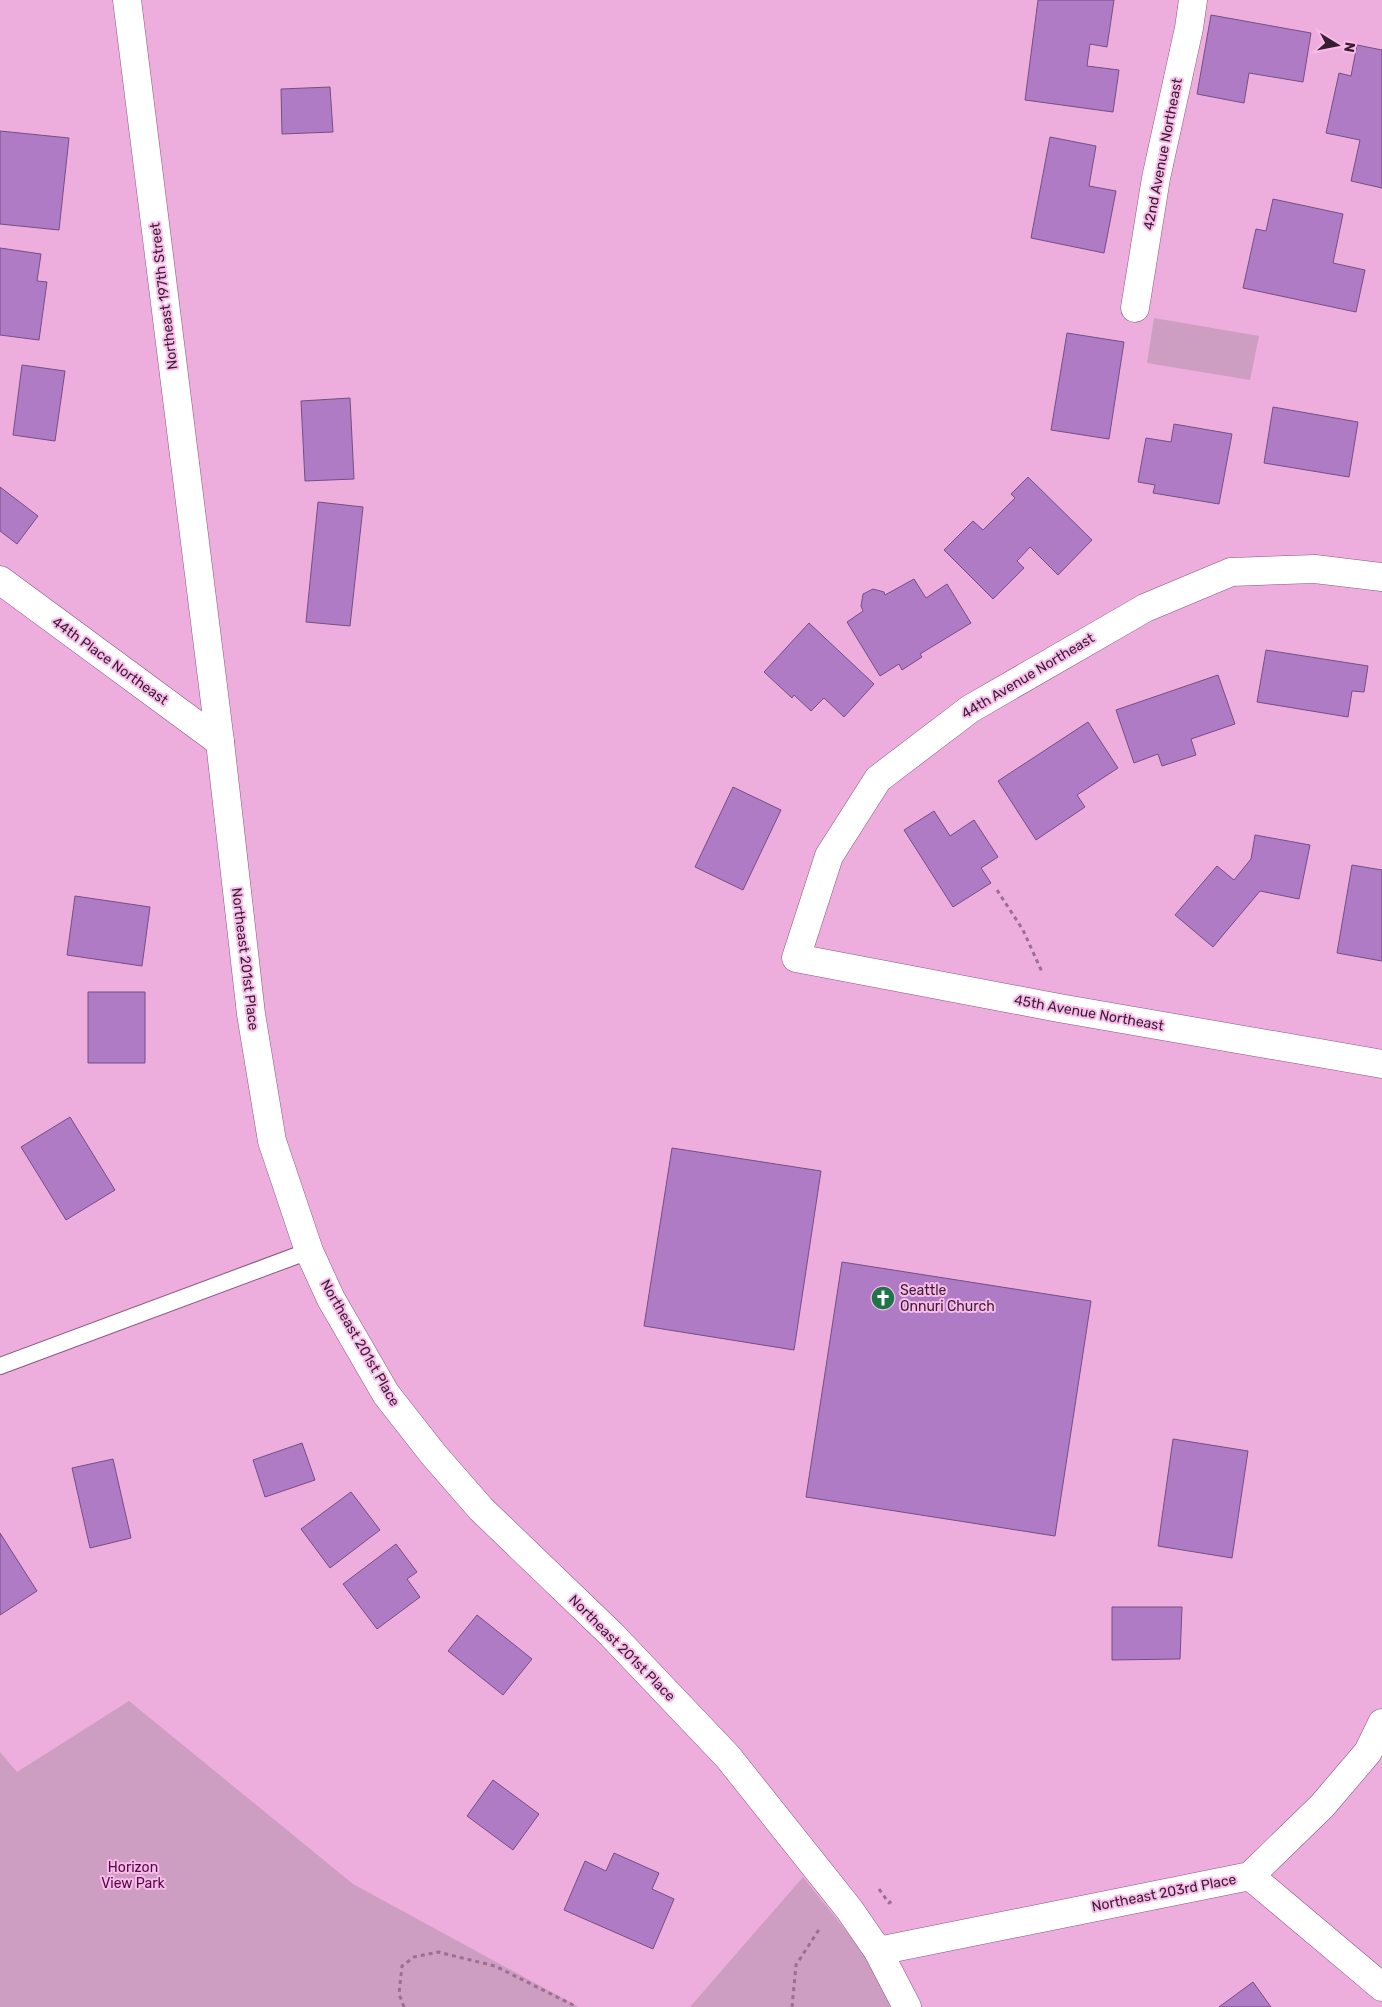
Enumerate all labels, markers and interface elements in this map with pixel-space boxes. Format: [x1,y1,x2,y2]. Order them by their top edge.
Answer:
north arrow [1312,20,1362,70]
text: N [1340,41,1359,54]
street label: 42nd Avenue Northeast [1140,76,1186,231]
street label: Northeast 197th Street [146,221,181,371]
street label: 44th Place Northeast [49,613,172,709]
street label: 44th Avenue Northeast [958,629,1098,722]
street label: Northeast 201st Place [228,887,262,1031]
street label: 45th Avenue Northeast [1013,991,1166,1035]
street label: Northeast 201st Place [317,1277,403,1410]
place label: Seattle Onnuri Church [900,1282,995,1315]
church icon: Seattle Onnuri Church [870,1285,896,1311]
street label: Northeast 201st Place [565,1591,679,1705]
park label: Horizon View Park [101,1859,166,1892]
street label: Northeast 203rd Place [1090,1871,1238,1915]

